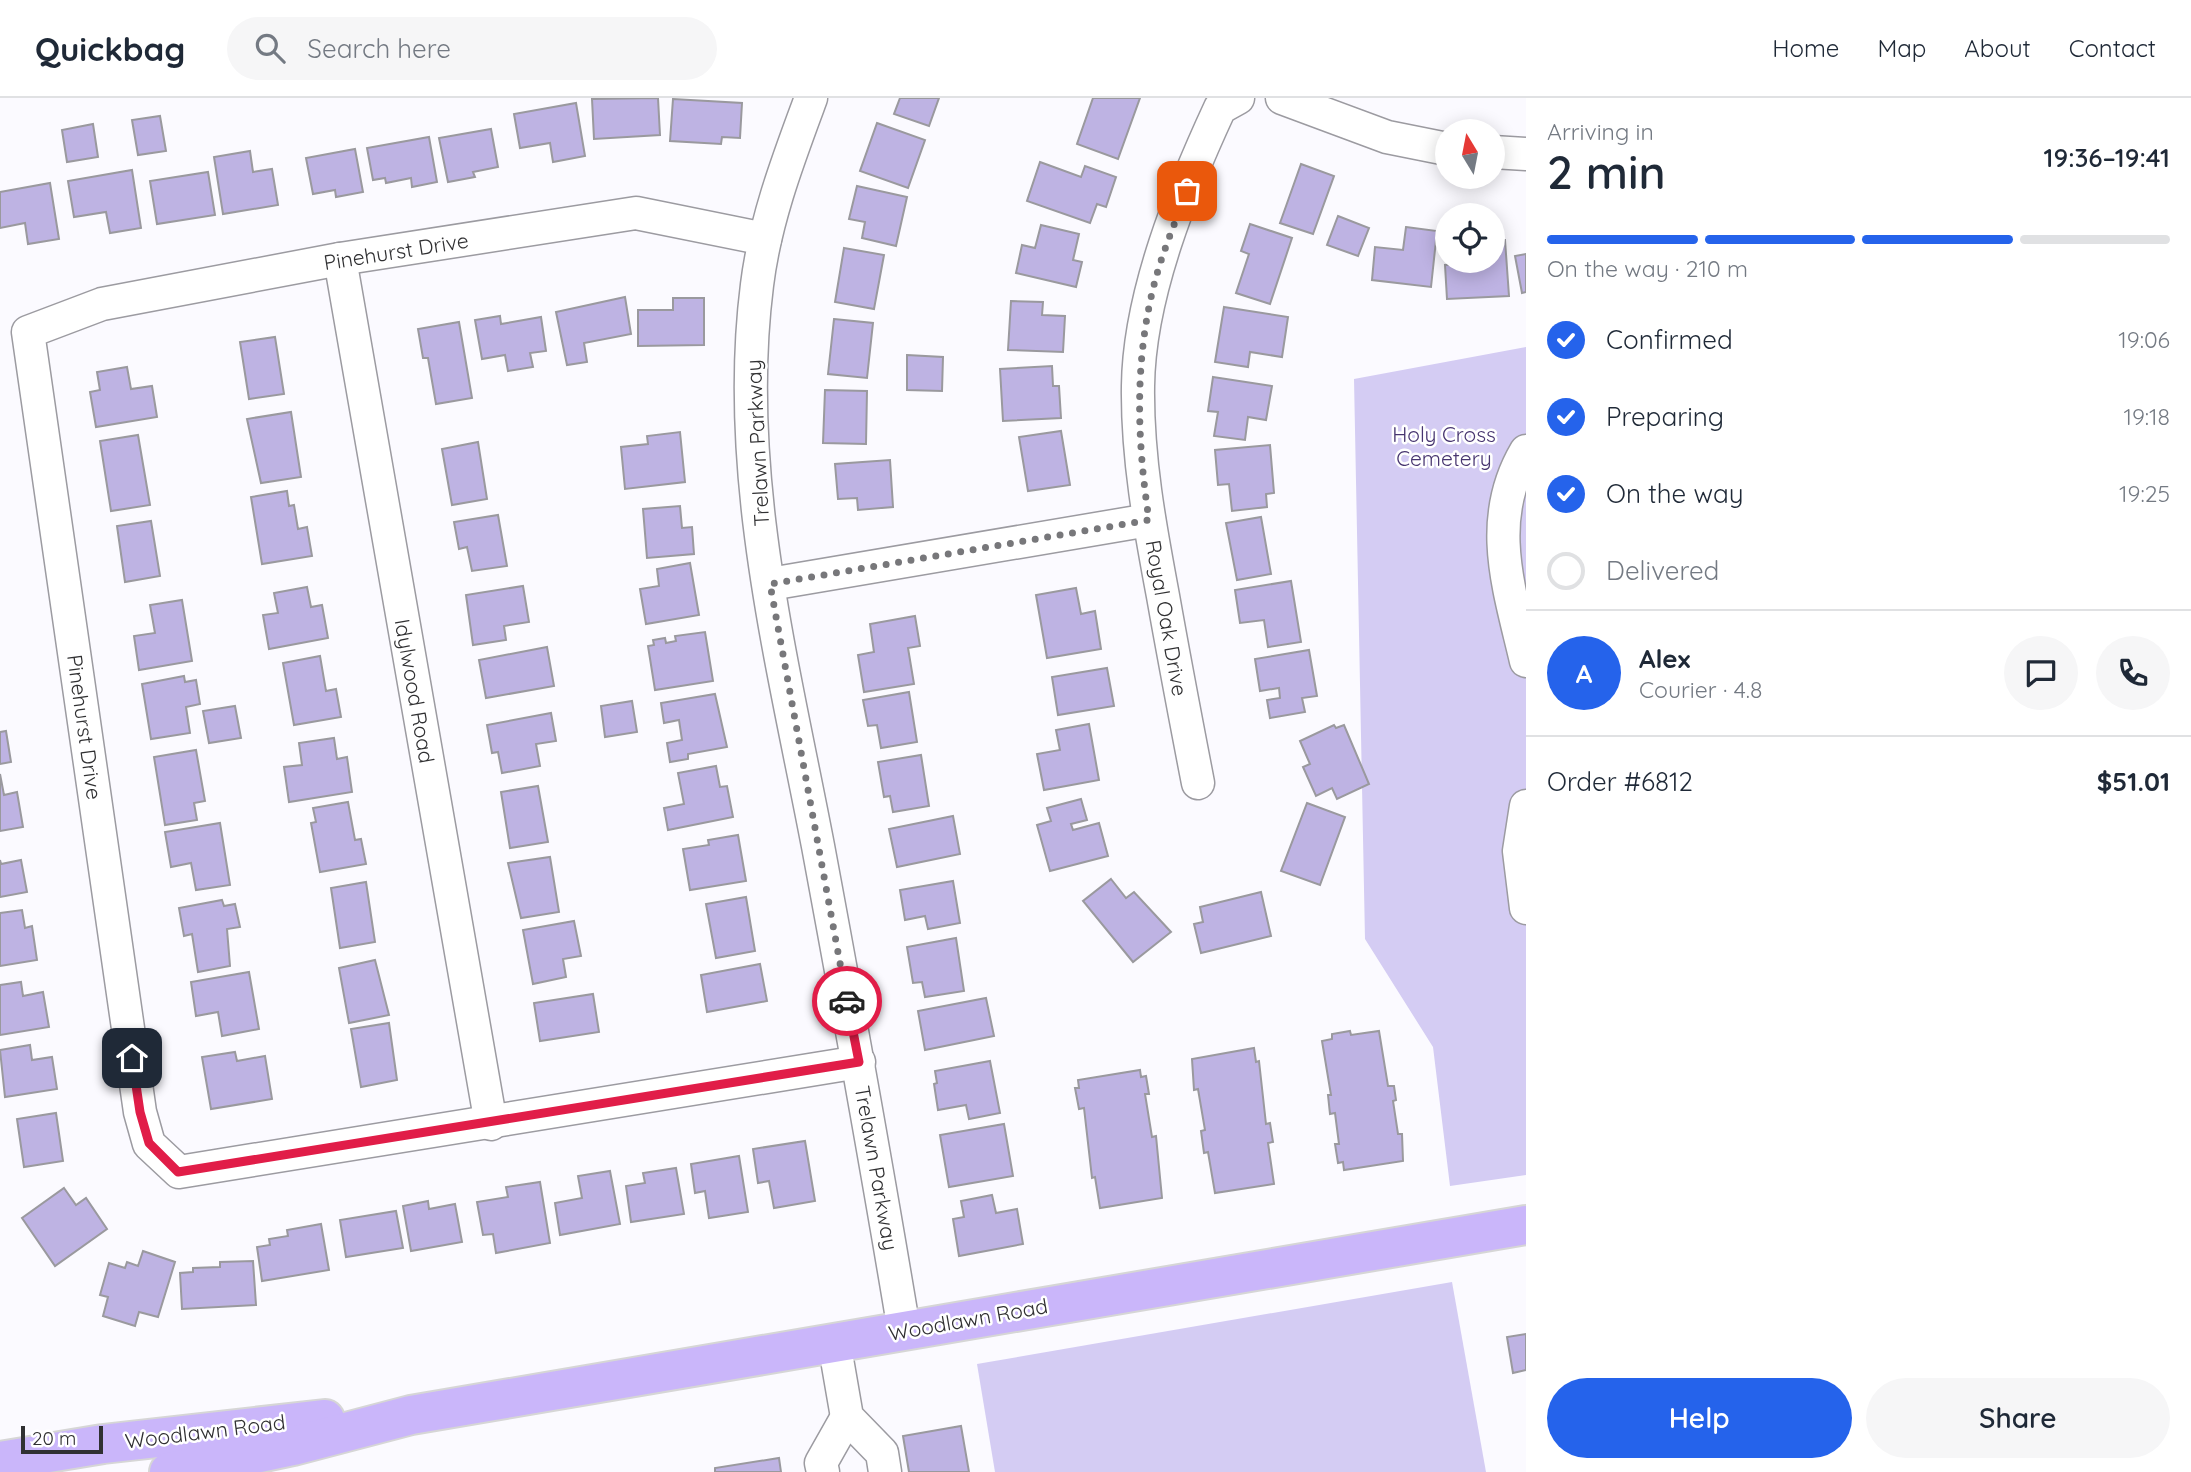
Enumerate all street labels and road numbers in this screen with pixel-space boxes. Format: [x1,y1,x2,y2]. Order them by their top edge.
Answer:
street label: Pinehurst Drive [322,227,470,275]
street label: Trelawn Parkway [740,359,774,527]
street label: Royal Oak Drive [1140,538,1194,698]
street label: Idylwood Road [390,617,440,765]
street label: Pinehurst Drive [62,653,108,801]
street label: Trelawn Parkway [850,1084,904,1252]
street label: Woodlawn Road [886,1292,1050,1346]
street label: Woodlawn Road [123,1408,287,1454]

